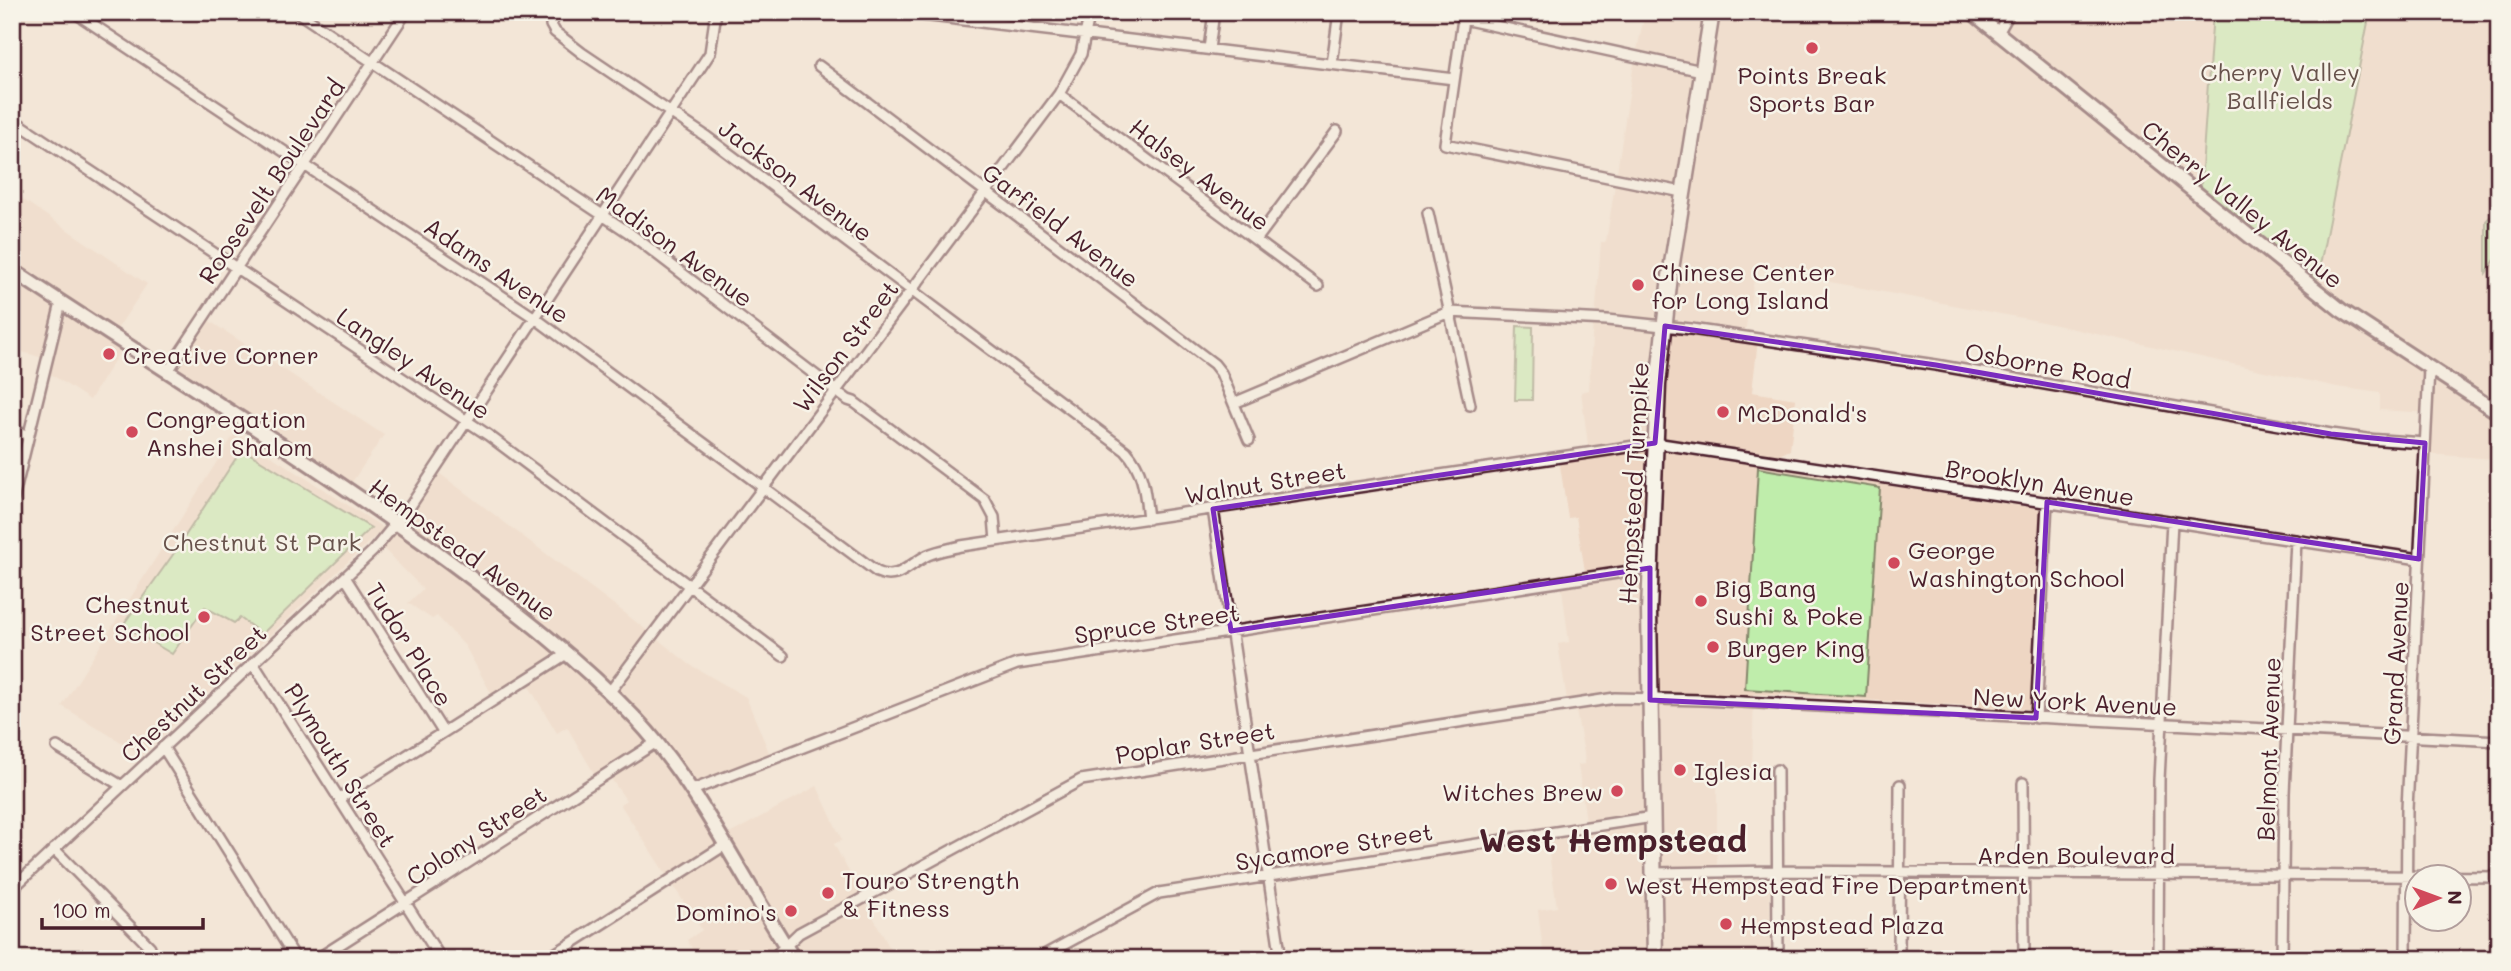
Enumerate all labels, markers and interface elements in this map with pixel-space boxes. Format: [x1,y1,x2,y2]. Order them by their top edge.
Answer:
marker: Points Break Sports Bar [1804,40,1820,56]
park label: Cherry Valley Ballfields [2200,56,2360,115]
place label: Points Break Sports Bar [1738,59,1886,118]
street label: Roosevelt Boulevard [191,73,351,289]
street label: Halsey Avenue [1124,111,1276,237]
street label: Jackson Avenue [713,112,879,248]
street label: Cherry Valley Avenue [2136,113,2350,295]
street label: Garfield Avenue [976,156,1146,294]
street label: Madison Avenue [590,179,760,313]
street label: Adams Avenue [419,210,575,330]
place label: Chinese Center for Long Island [1652,256,1835,315]
street label: Wilson Street [785,274,905,418]
marker: Chinese Center for Long Island [1630,277,1646,293]
street label: Langley Avenue [331,300,497,426]
street label: Osborne Road [1963,335,2133,395]
place label: Creative Corner [123,339,319,370]
marker: Creative Corner [101,346,117,362]
street label: Hempstead Turnpike [1611,361,1655,605]
place label: McDonald's [1737,397,1867,428]
place label: Congregation Anshei Shalom [146,403,312,462]
marker: McDonald's [1715,404,1731,420]
marker: Congregation Anshei Shalom [124,424,140,440]
street label: Brooklyn Avenue [1943,452,2137,512]
street label: Walnut Street [1182,454,1348,510]
street label: Hempstead Avenue [363,471,563,627]
park label: Chestnut St Park [163,526,361,557]
place label: George Washington School [1908,534,2125,593]
marker: George Washington School [1886,555,1902,571]
place label: Big Bang Sushi & Poke [1715,572,1863,631]
street label: Tudor Place [360,576,460,712]
street label: Grand Avenue [2375,580,2415,746]
place label: Chestnut Street School [30,588,190,647]
marker: Big Bang Sushi & Poke [1693,593,1709,609]
street label: Spruce Street [1072,596,1242,650]
marker: Chestnut Street School [196,609,212,625]
street label: Chestnut Street [113,617,273,769]
place label: Burger King [1727,632,1865,663]
marker: Burger King [1705,639,1721,655]
street label: Belmont Avenue [2249,657,2287,841]
street label: Plymouth Street [278,677,404,853]
street label: New York Avenue [1972,680,2178,722]
street label: Poplar Street [1113,714,1277,770]
place label: Iglesia [1694,755,1773,786]
marker: Iglesia [1672,762,1688,778]
place label: Witches Brew [1442,776,1603,807]
street label: Colony Street [400,778,552,892]
marker: Witches Brew [1609,783,1625,799]
street label: Sycamore Street [1233,815,1435,877]
district label: West Hempstead [1479,818,1747,860]
street label: Arden Boulevard [1977,839,2175,870]
north arrow [2402,862,2472,932]
place label: Touro Strength & Fitness [842,864,1019,923]
place label: West Hempstead Fire Department [1625,869,2029,900]
marker: West Hempstead Fire Department [1603,876,1619,892]
marker: Touro Strength & Fitness [820,885,836,901]
scale bar [42,887,203,931]
text: N [2443,890,2468,905]
text: 100 m [52,896,111,923]
place label: Domino's [675,896,777,927]
marker: Domino's [783,903,799,919]
place label: Hempstead Plaza [1740,909,1945,940]
marker: Hempstead Plaza [1718,916,1734,932]

